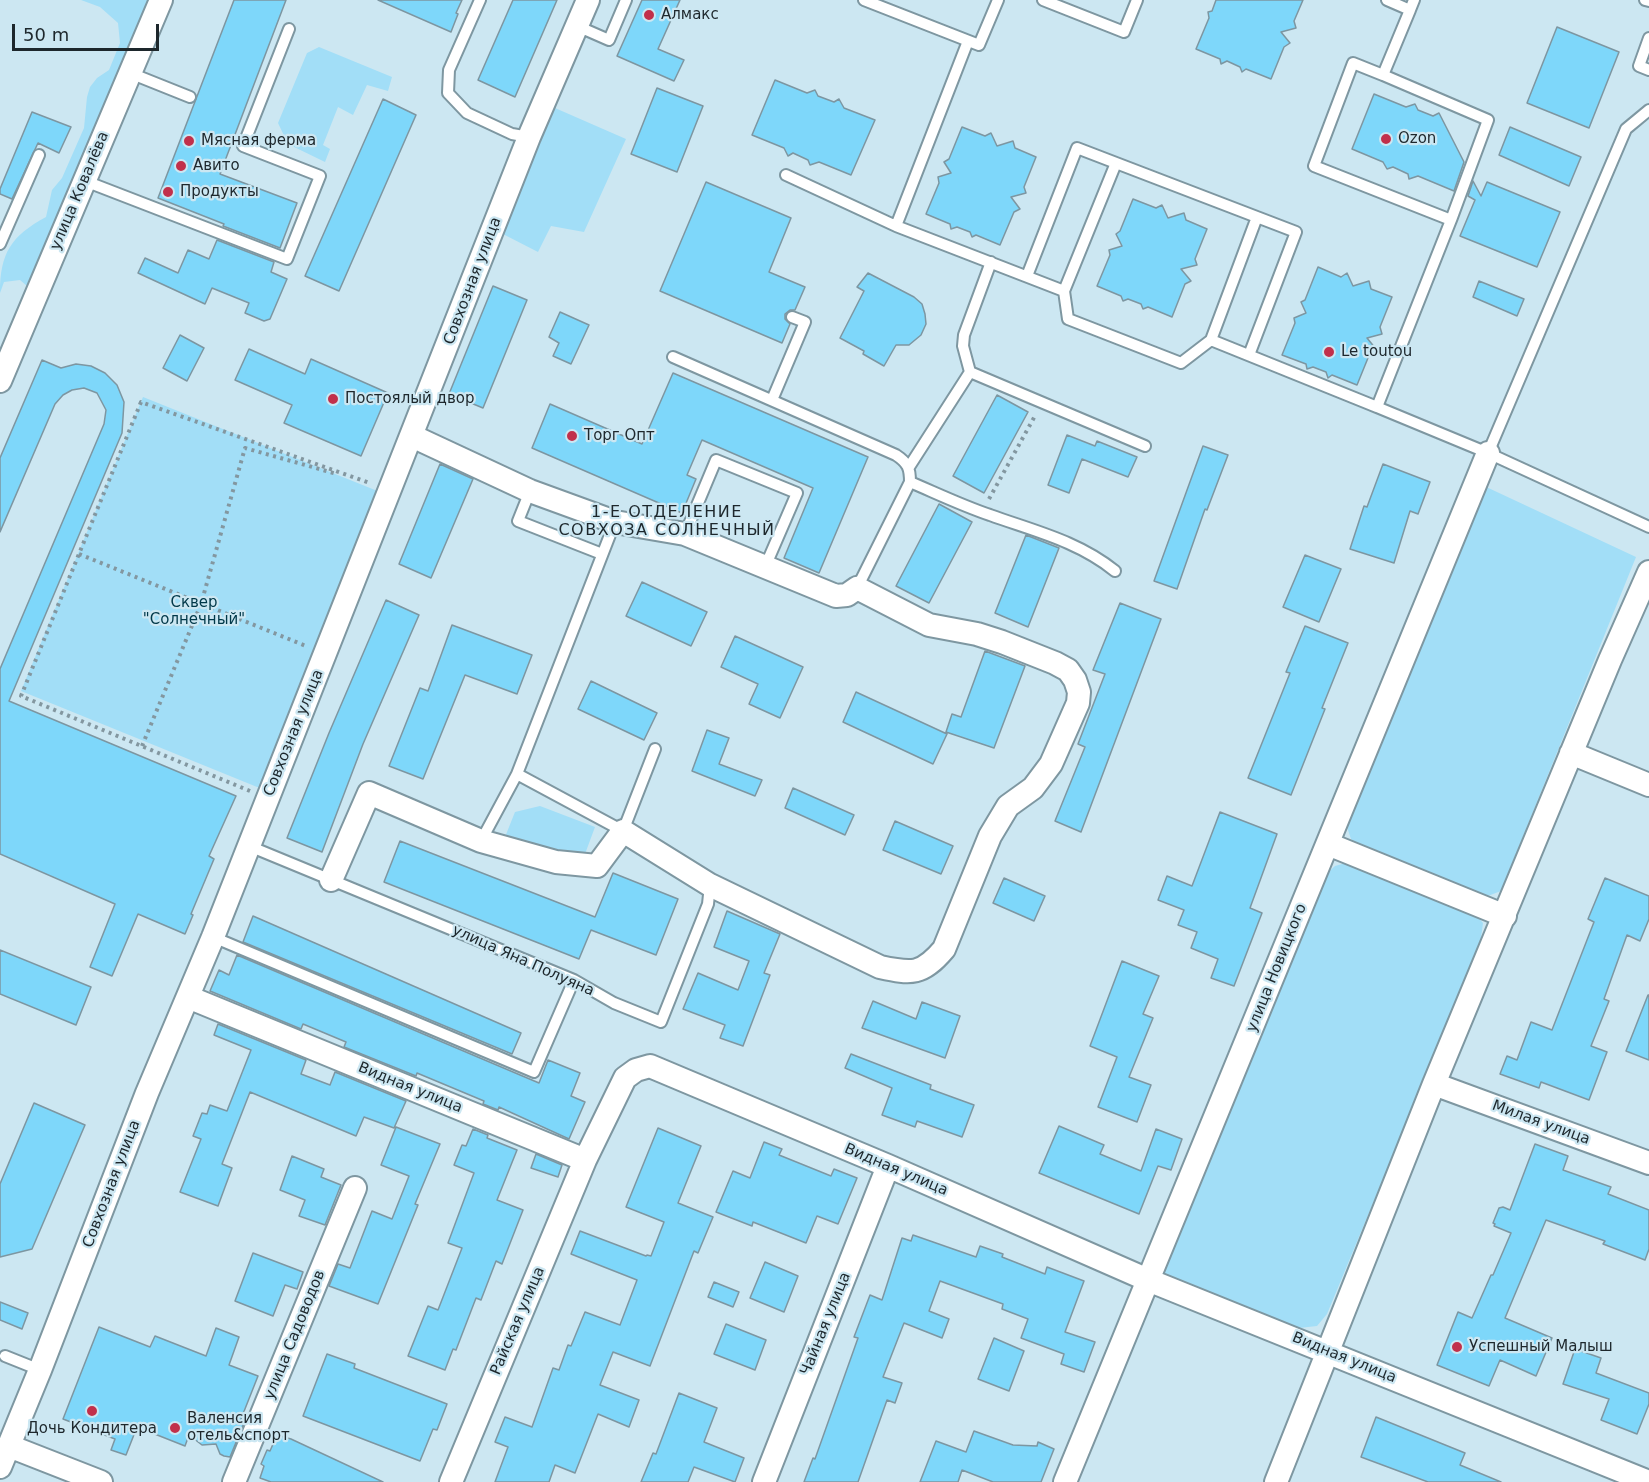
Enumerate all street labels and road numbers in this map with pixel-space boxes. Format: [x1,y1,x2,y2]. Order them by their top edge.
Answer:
street label: улица Ковалёва [47,129,113,253]
street label: Совхозная улица [440,215,506,347]
street label: Совхозная улица [260,667,328,799]
street label: улица Новицкого [1243,901,1311,1035]
street label: улица Яна Полуяна [449,922,597,1000]
street label: Видная улица [355,1059,465,1117]
street label: Милая улица [1490,1097,1592,1149]
street label: Совхозная улица [79,1118,145,1250]
street label: Видная улица [841,1140,951,1200]
street label: Райская улица [487,1264,549,1378]
street label: улица Садоводов [261,1268,329,1402]
street label: Чайная улица [797,1270,855,1378]
street label: Видная улица [1289,1329,1399,1387]

